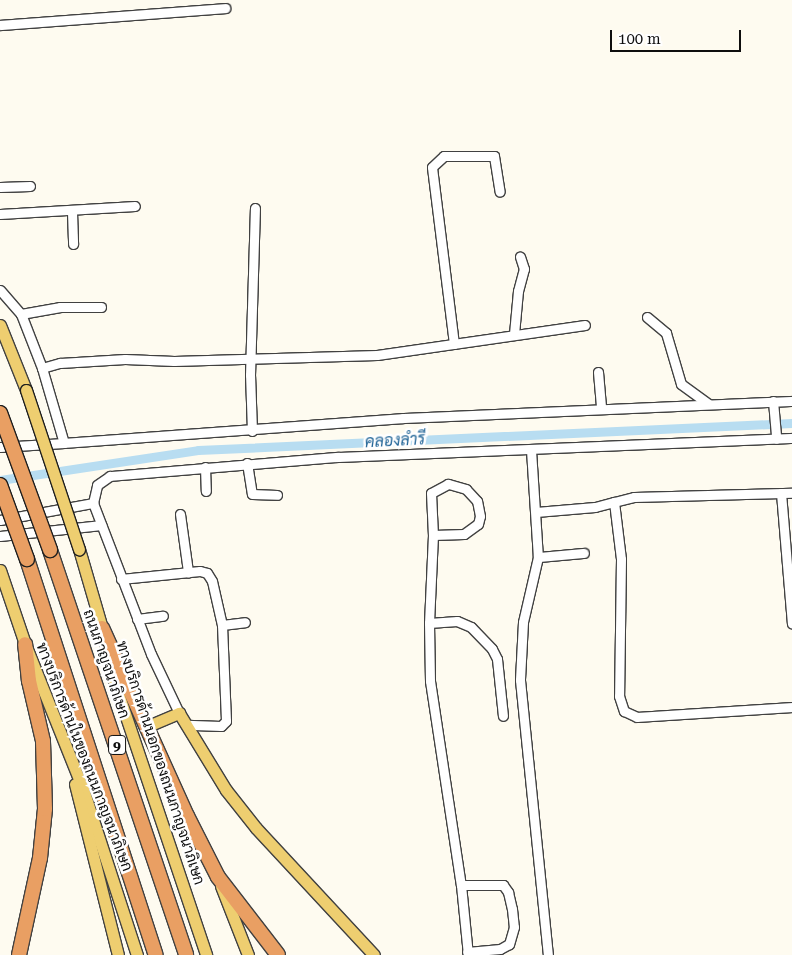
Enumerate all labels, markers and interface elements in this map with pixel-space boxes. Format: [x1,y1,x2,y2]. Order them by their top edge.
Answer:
scale bar [612,20,743,52]
text: 100 m [618,30,661,48]
water label: คลองลำรี [364,430,426,452]
street label: ถนนกาญจนาภิเษก [79,607,133,721]
street label: ทางบริการด้านนอกของถนนกาญจนาภิเษก [112,639,208,887]
street label: ทางบริการด้านในของถนนกาญจนาภิเษก [32,640,136,874]
road number: 9 [107,734,127,756]

